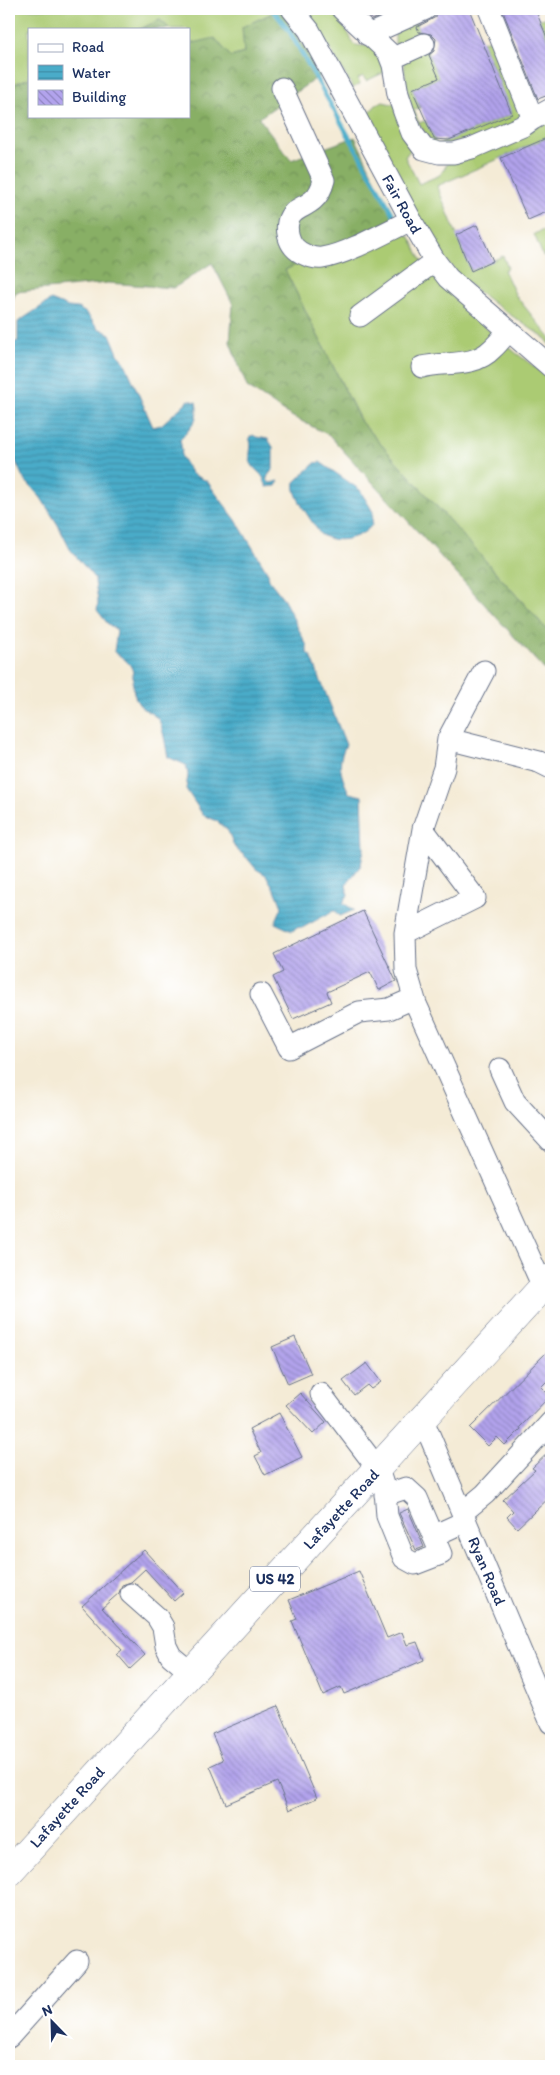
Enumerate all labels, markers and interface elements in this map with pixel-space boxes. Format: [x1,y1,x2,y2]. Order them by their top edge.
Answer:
legend [28,28,190,118]
text: Road [72,38,105,56]
text: Water [72,64,111,82]
text: Building [72,88,126,106]
street label: Fair Road [378,171,426,237]
street label: Lafayette Road [299,1465,383,1553]
street label: Ryan Road [464,1534,510,1608]
road number: US 42 [250,1566,300,1592]
street label: Lafayette Road [25,1762,109,1852]
north arrow [28,1998,78,2048]
text: N [39,2001,55,2020]

